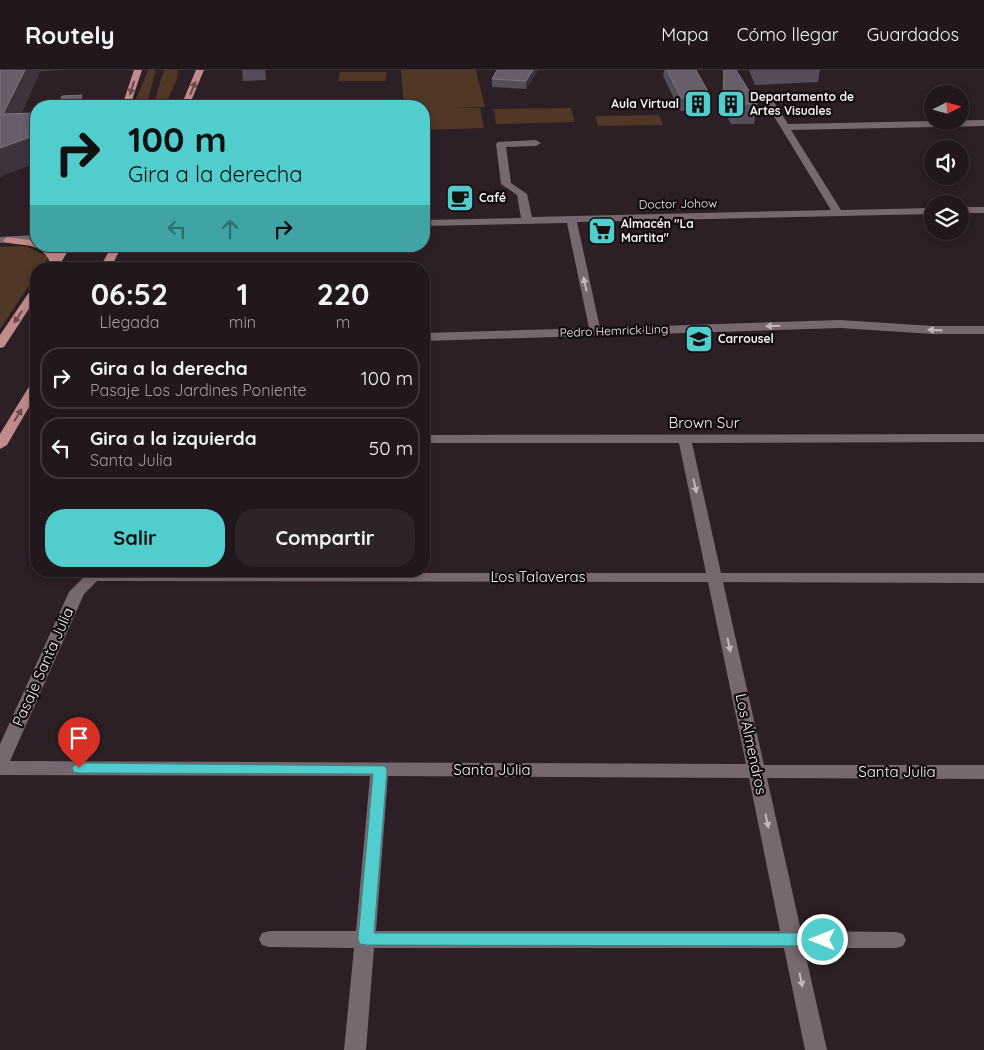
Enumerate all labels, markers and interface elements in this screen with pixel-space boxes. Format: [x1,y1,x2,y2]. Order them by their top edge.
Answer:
text: Routely [25,20,115,50]
text: Mapa [661,23,709,46]
text: Cómo llegar [737,23,839,46]
text: Guardados [867,23,959,46]
one-way arrow [189,80,197,95]
one-way arrow [128,81,136,96]
north arrow [924,85,969,130]
map controls [924,85,969,240]
building icon: Aula Virtual [683,89,713,119]
building icon: Departamento de Artes Visuales [716,89,746,119]
place label: Departamento de Artes Visuales [750,89,854,118]
place label: Aula Virtual [611,96,679,111]
text: 100 m [128,117,227,161]
icon: right [45,120,110,185]
button: sound [924,140,969,185]
text: Gira a la derecha [128,160,303,188]
cafe icon: Café [445,183,475,213]
place label: Café [479,190,506,205]
street label: Doctor Johow [639,195,717,212]
button: layers [924,195,969,240]
icon: left [163,215,191,243]
icon: ahead [216,215,244,243]
icon: right [269,215,297,243]
supermarket icon: Almacén "La Martita" [587,216,617,246]
place label: Almacén "La Martita" [621,216,694,245]
text: 06:52 [91,275,168,313]
text: 1 [237,275,248,313]
text: 220 [317,275,369,313]
one-way arrow [581,276,589,291]
one-way arrow [13,311,23,324]
text: Llegada [99,312,159,332]
text: min [229,312,256,332]
text: m [336,312,350,332]
street label: Pedro Hemrick Ling [559,321,669,340]
one-way arrow [765,322,781,330]
school or university icon: Carrousel [684,324,714,354]
one-way arrow [927,325,943,333]
place label: Carrousel [718,331,774,346]
text: Gira a la derecha [90,356,248,380]
icon: right [47,364,75,392]
text: 100 m [361,366,413,390]
text: Pasaje Los Jardines Poniente [90,380,307,400]
one-way arrow [14,408,23,421]
street label: Brown Sur [668,413,740,432]
text: Gira a la izquierda [90,426,257,450]
icon: left [47,434,75,462]
text: 50 m [369,436,413,460]
text: Santa Julia [90,450,172,470]
one-way arrow [692,479,700,495]
button: Salir [45,509,225,567]
button: Compartir [235,509,415,567]
street label: Los Talaveras [490,567,586,586]
street label: Pasaje Santa Julia [8,604,77,729]
one-way arrow [726,638,734,654]
street label: Los Almendros [732,692,771,796]
pin [58,717,100,768]
icon: arrive [65,724,93,752]
street label: Santa Julia [453,760,531,779]
street label: Santa Julia [858,762,936,781]
one-way arrow [763,814,771,829]
position arrow [796,913,848,965]
one-way arrow [797,973,805,988]

